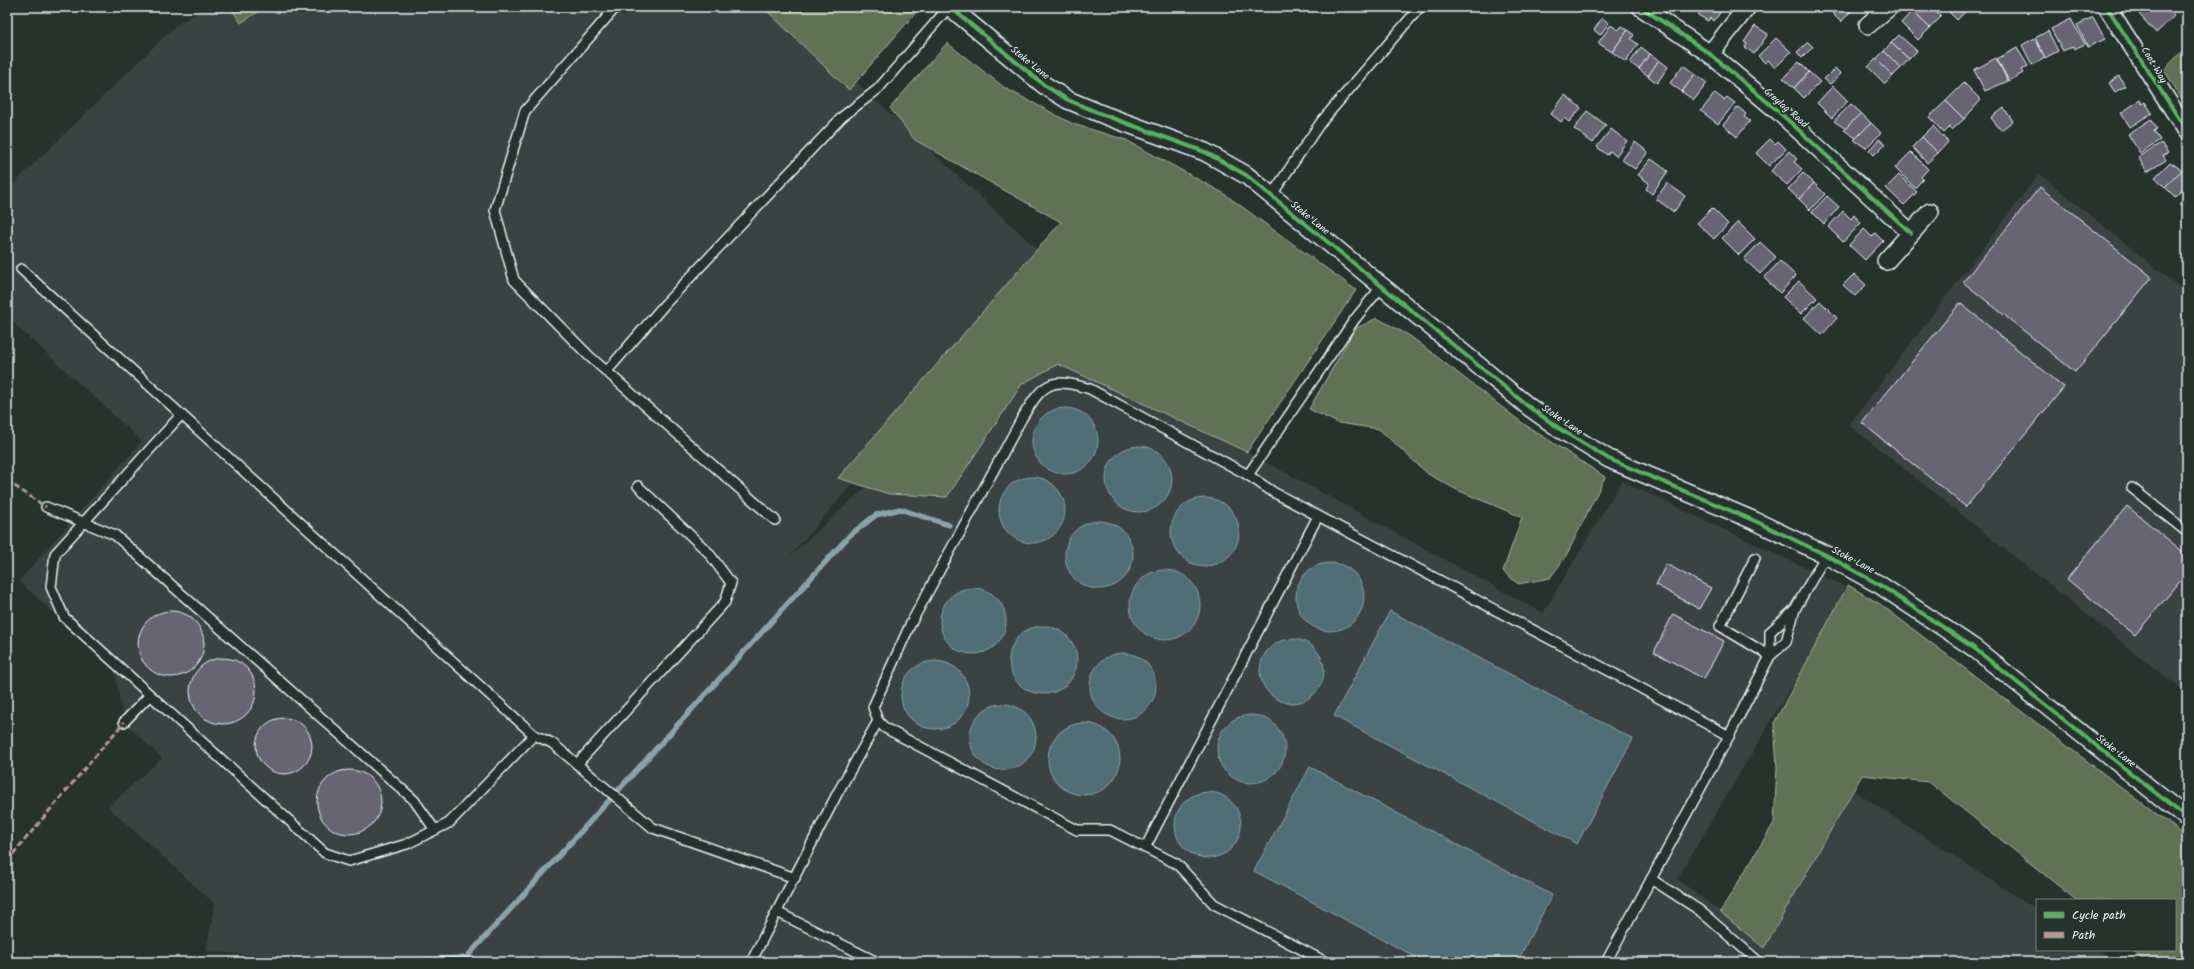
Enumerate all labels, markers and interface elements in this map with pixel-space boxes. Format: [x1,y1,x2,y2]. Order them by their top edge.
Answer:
street label: Stoke Lane [1007,42,1054,84]
street label: Coot Way [2137,44,2171,87]
street label: Greylag Road [1760,84,1813,133]
street label: Stoke Lane [1287,197,1334,239]
street label: Stoke Lane [1538,400,1586,440]
street label: Stoke Lane [1829,542,1878,578]
street label: Stoke Lane [2093,730,2140,772]
legend [2036,899,2176,951]
text: Cycle path [2072,906,2126,925]
text: Path [2072,926,2095,945]

